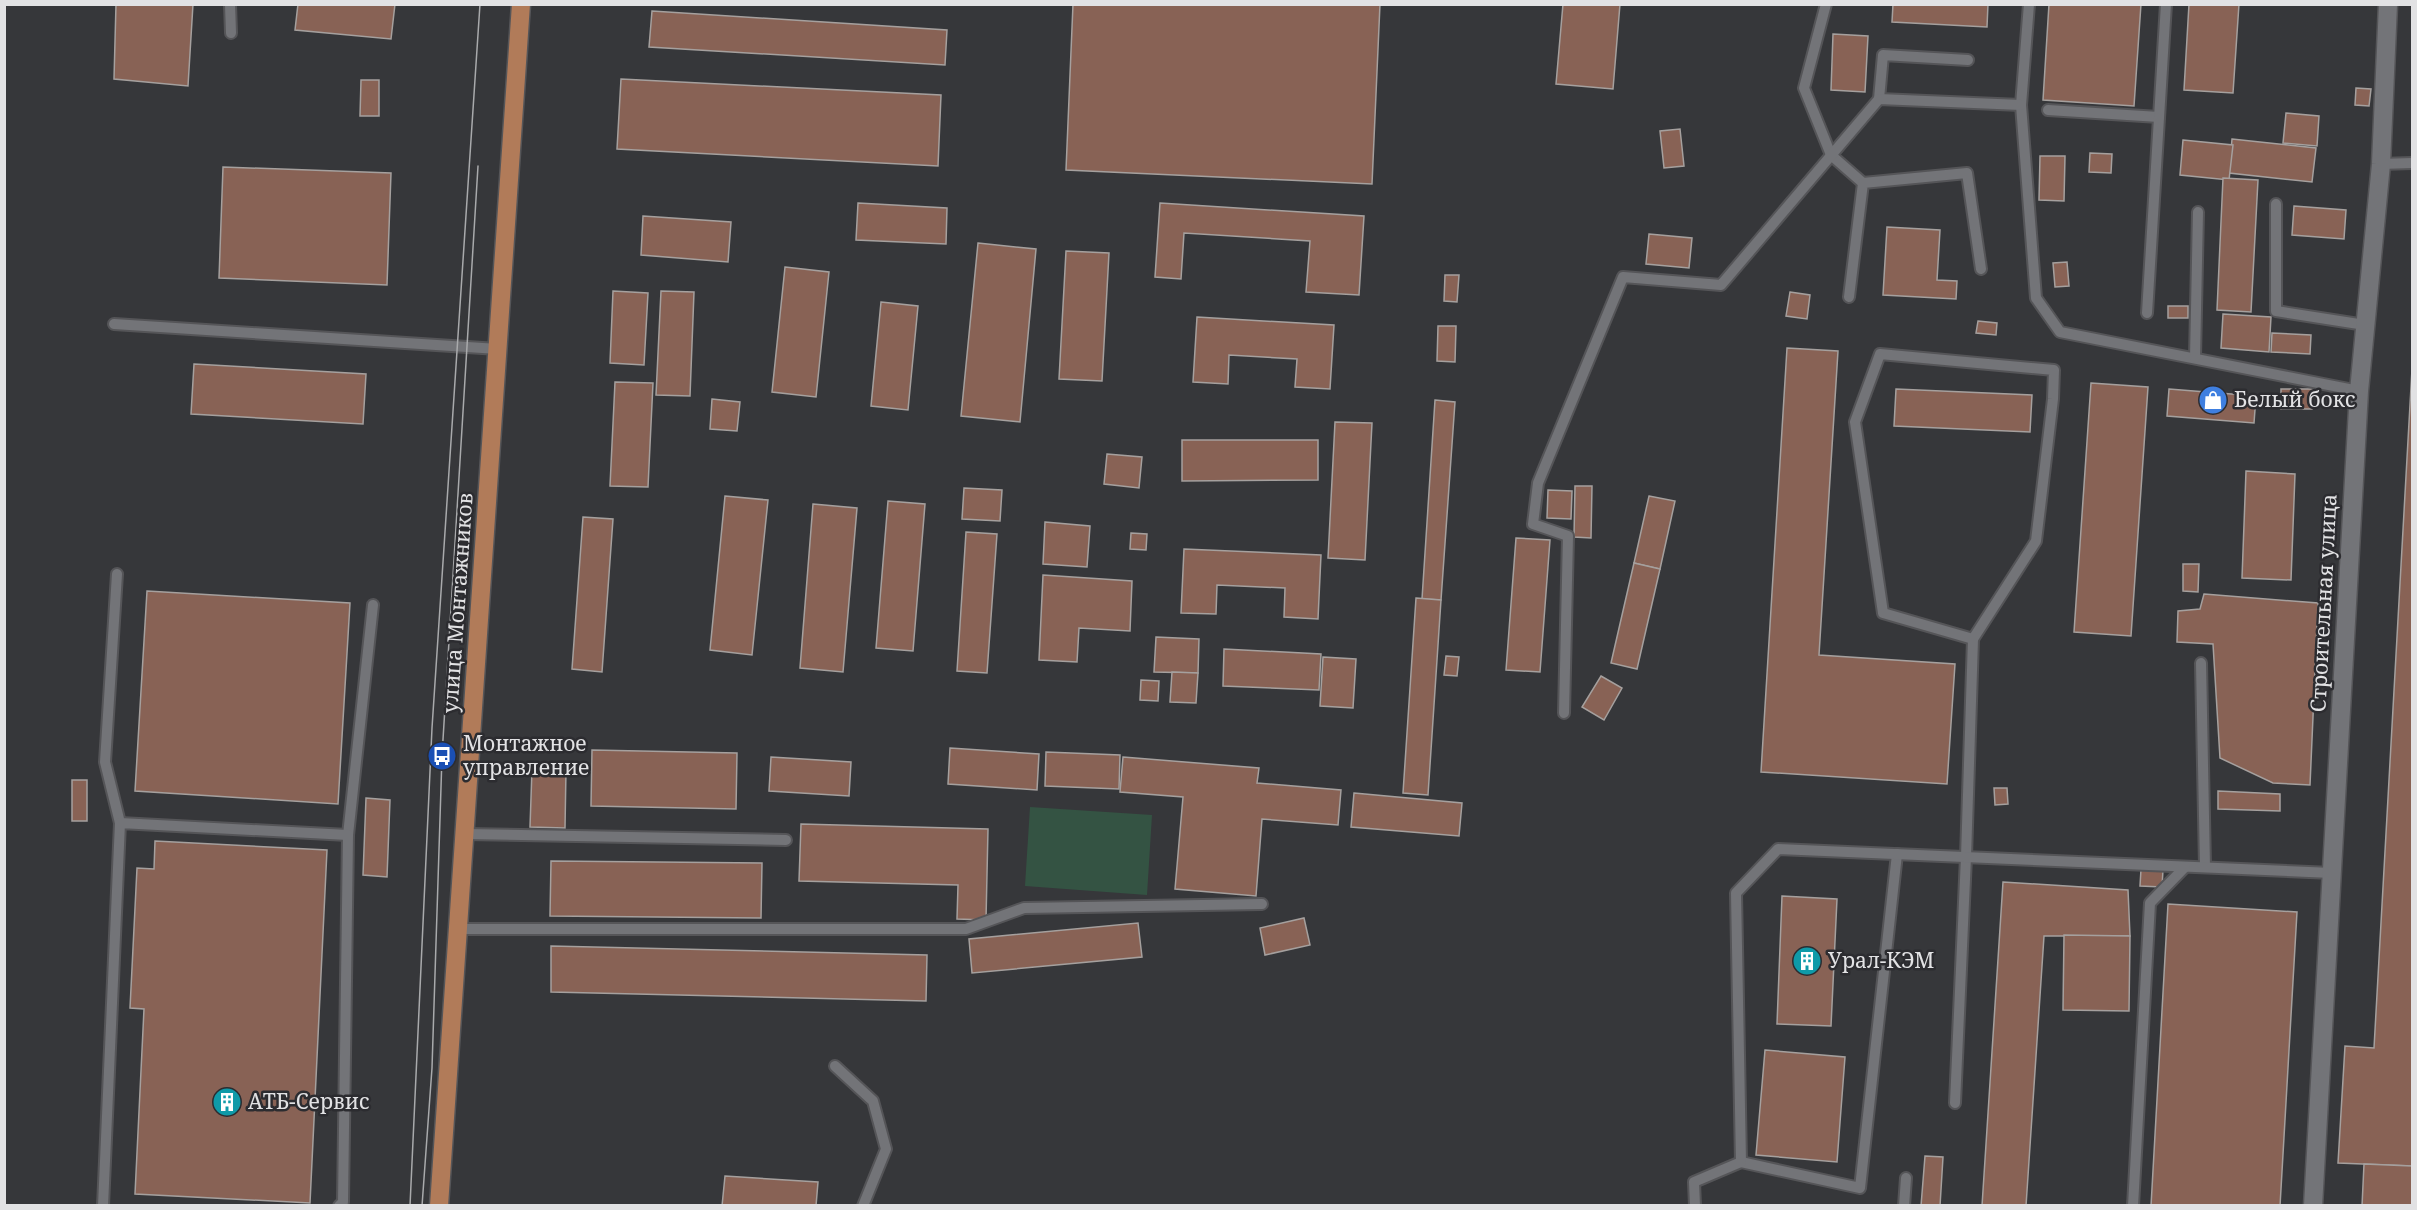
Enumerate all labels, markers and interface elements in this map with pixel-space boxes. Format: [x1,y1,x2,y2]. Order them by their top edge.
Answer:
shop icon: Белый бокс [2197,384,2229,416]
place label: Белый бокс [2234,385,2355,413]
street label: улица Монтажников [435,492,479,714]
street label: Строительная улица [2303,493,2343,713]
place label: Монтажное управление [463,729,589,781]
bus stop icon: Монтажное управление [426,740,458,772]
building icon: Урал-КЭМ [1791,945,1823,977]
place label: Урал-КЭМ [1828,946,1934,974]
building icon: АТБ-Сервис [211,1086,243,1118]
place label: АТБ-Сервис [248,1087,369,1115]

